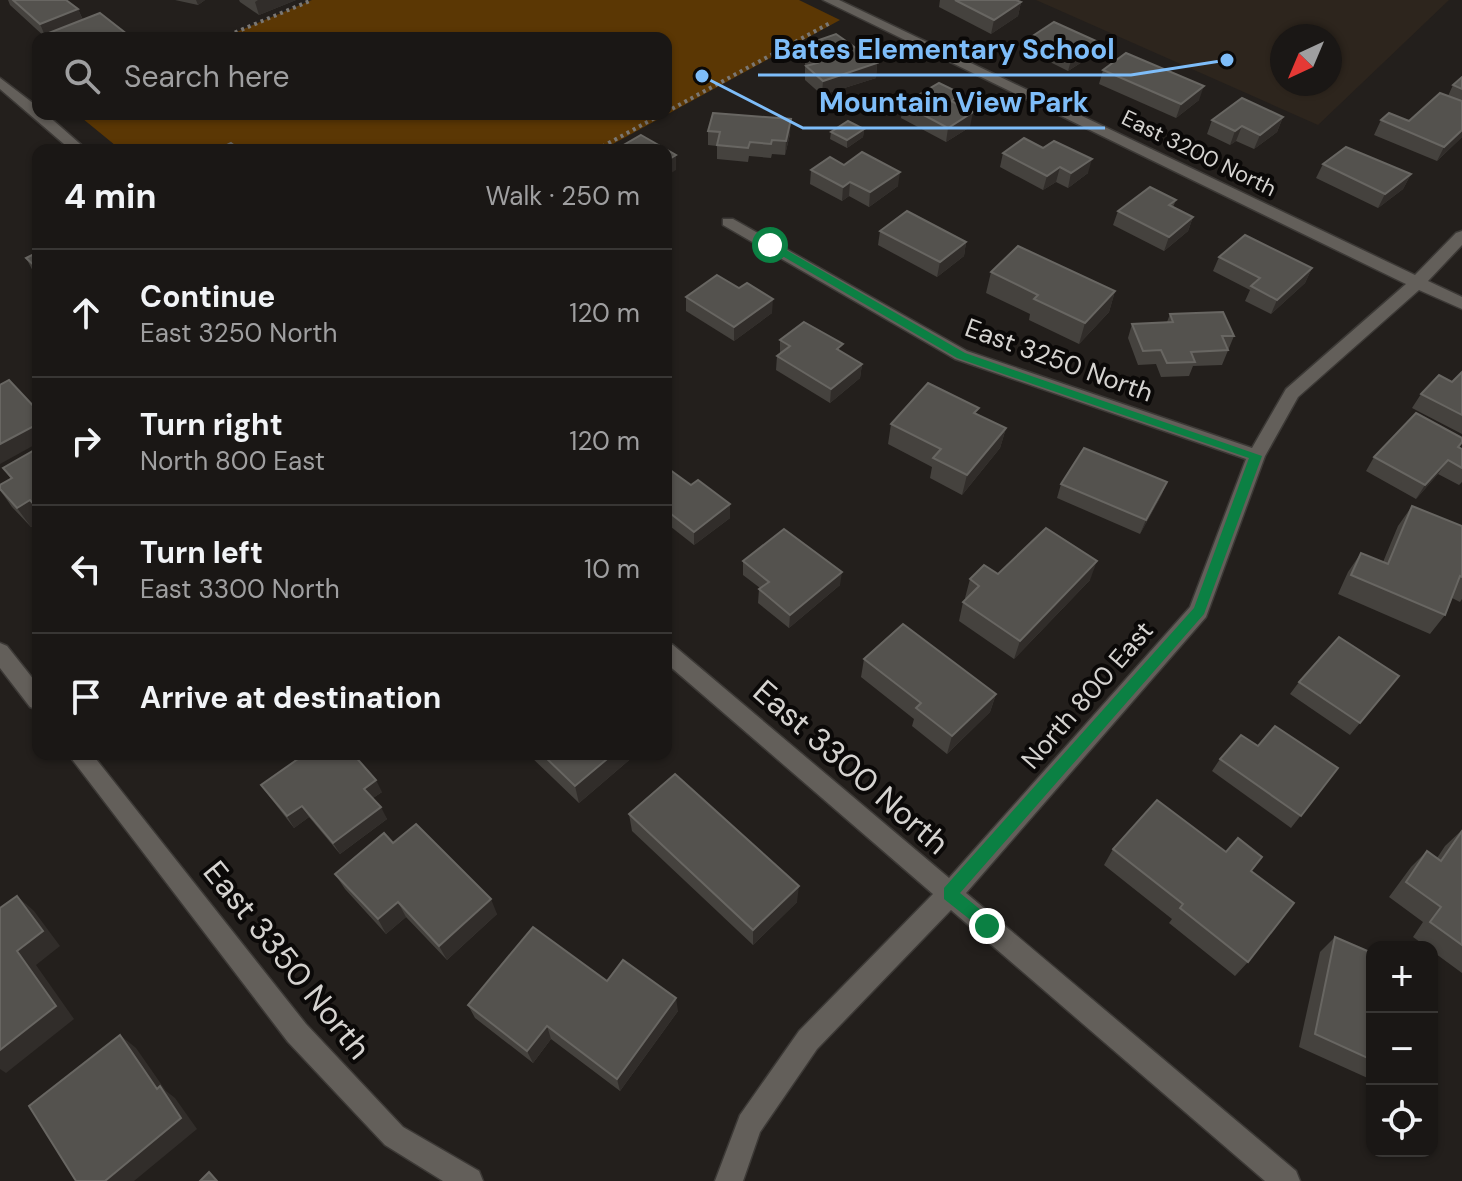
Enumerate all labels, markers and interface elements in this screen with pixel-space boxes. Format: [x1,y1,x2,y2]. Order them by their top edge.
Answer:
callout: Bates Elementary School [758,23,1131,75]
north arrow [1270,24,1342,96]
text: Bates Elementary School [773,31,1115,68]
search box [32,32,672,120]
icon: search [60,54,104,98]
text: Search here [124,57,290,96]
callout: Mountain View Park [803,76,1105,128]
text: Mountain View Park [819,84,1089,121]
street label: East 3200 North [1117,103,1281,203]
text: 4 min [64,174,156,219]
text: Walk · 250 m [485,179,640,213]
route start [752,227,788,263]
text: Continue [140,277,275,316]
icon: ahead [64,291,108,335]
text: 120 m [569,296,640,330]
street label: East 3250 North [960,310,1158,410]
text: East 3250 North [140,316,337,350]
text: Turn right [140,405,283,444]
icon: right [64,419,108,463]
text: 120 m [569,424,640,458]
text: North 800 East [140,444,325,478]
text: Turn left [140,533,263,572]
icon: left [64,547,108,591]
text: 10 m [584,552,640,586]
text: East 3300 North [140,572,340,606]
street label: North 800 East [1014,614,1160,776]
street label: East 3300 North [744,670,958,864]
icon: arrive [64,675,108,719]
text: Arrive at destination [140,678,441,717]
street label: East 3350 North [194,852,380,1068]
route end [969,908,1005,944]
map controls [1366,941,1438,1157]
button: + [1366,941,1438,1013]
button: − [1366,1013,1438,1085]
button: locate [1366,1085,1438,1157]

